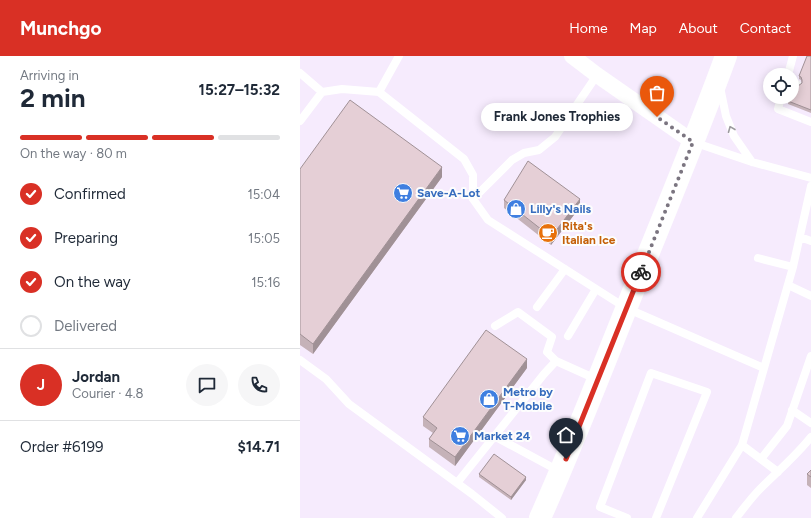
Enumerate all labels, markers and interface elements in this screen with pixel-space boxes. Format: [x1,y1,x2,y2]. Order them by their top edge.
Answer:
text: Munchgo [20,17,102,40]
text: Home [569,20,608,37]
text: Map [630,20,657,37]
text: About [679,20,718,37]
text: Contact [740,20,791,37]
text: Arriving in [20,68,79,83]
map controls [763,68,799,104]
button: locate [763,68,799,104]
pin [640,76,674,117]
text: 15:27–15:32 [199,81,280,99]
text: 2 min [20,82,86,114]
icon: bag [646,82,668,104]
callout: Frank Jones Trophies [481,103,633,131]
text: Frank Jones Trophies [494,109,620,124]
one-way arrow [728,126,736,133]
text: On the way · 80 m [20,146,127,161]
supermarket icon: Save-A-Lot [392,182,414,204]
icon: check [20,183,42,205]
text: Confirmed [54,185,126,203]
place label: Save-A-Lot [417,186,480,200]
text: 15:04 [247,187,280,202]
shop icon: Lilly's Nails [505,198,527,220]
place label: Lilly's Nails [530,202,592,216]
place label: Rita's Italian Ice [562,219,616,247]
cafe icon: Rita's Italian Ice [537,222,559,244]
icon: check [20,227,42,249]
text: Preparing [54,229,118,247]
text: 15:05 [248,231,280,246]
courier [621,252,661,292]
icon: bike [630,261,652,283]
icon: check [20,271,42,293]
text: On the way [54,273,131,291]
text: 15:16 [251,275,280,290]
text: Delivered [54,317,117,335]
button: chat [186,364,228,406]
button: phone [238,364,280,406]
text: Jordan [72,368,120,386]
text: J [37,376,45,394]
place label: Metro by T-Mobile [503,385,553,413]
text: Courier · 4.8 [72,386,144,401]
shop icon: Metro by T-Mobile [478,388,500,410]
pin [549,418,583,459]
icon: home [555,424,577,446]
supermarket icon: Market 24 [449,425,471,447]
place label: Market 24 [474,429,531,443]
text: Order #6199 [20,438,104,456]
text: $14.71 [237,438,280,456]

